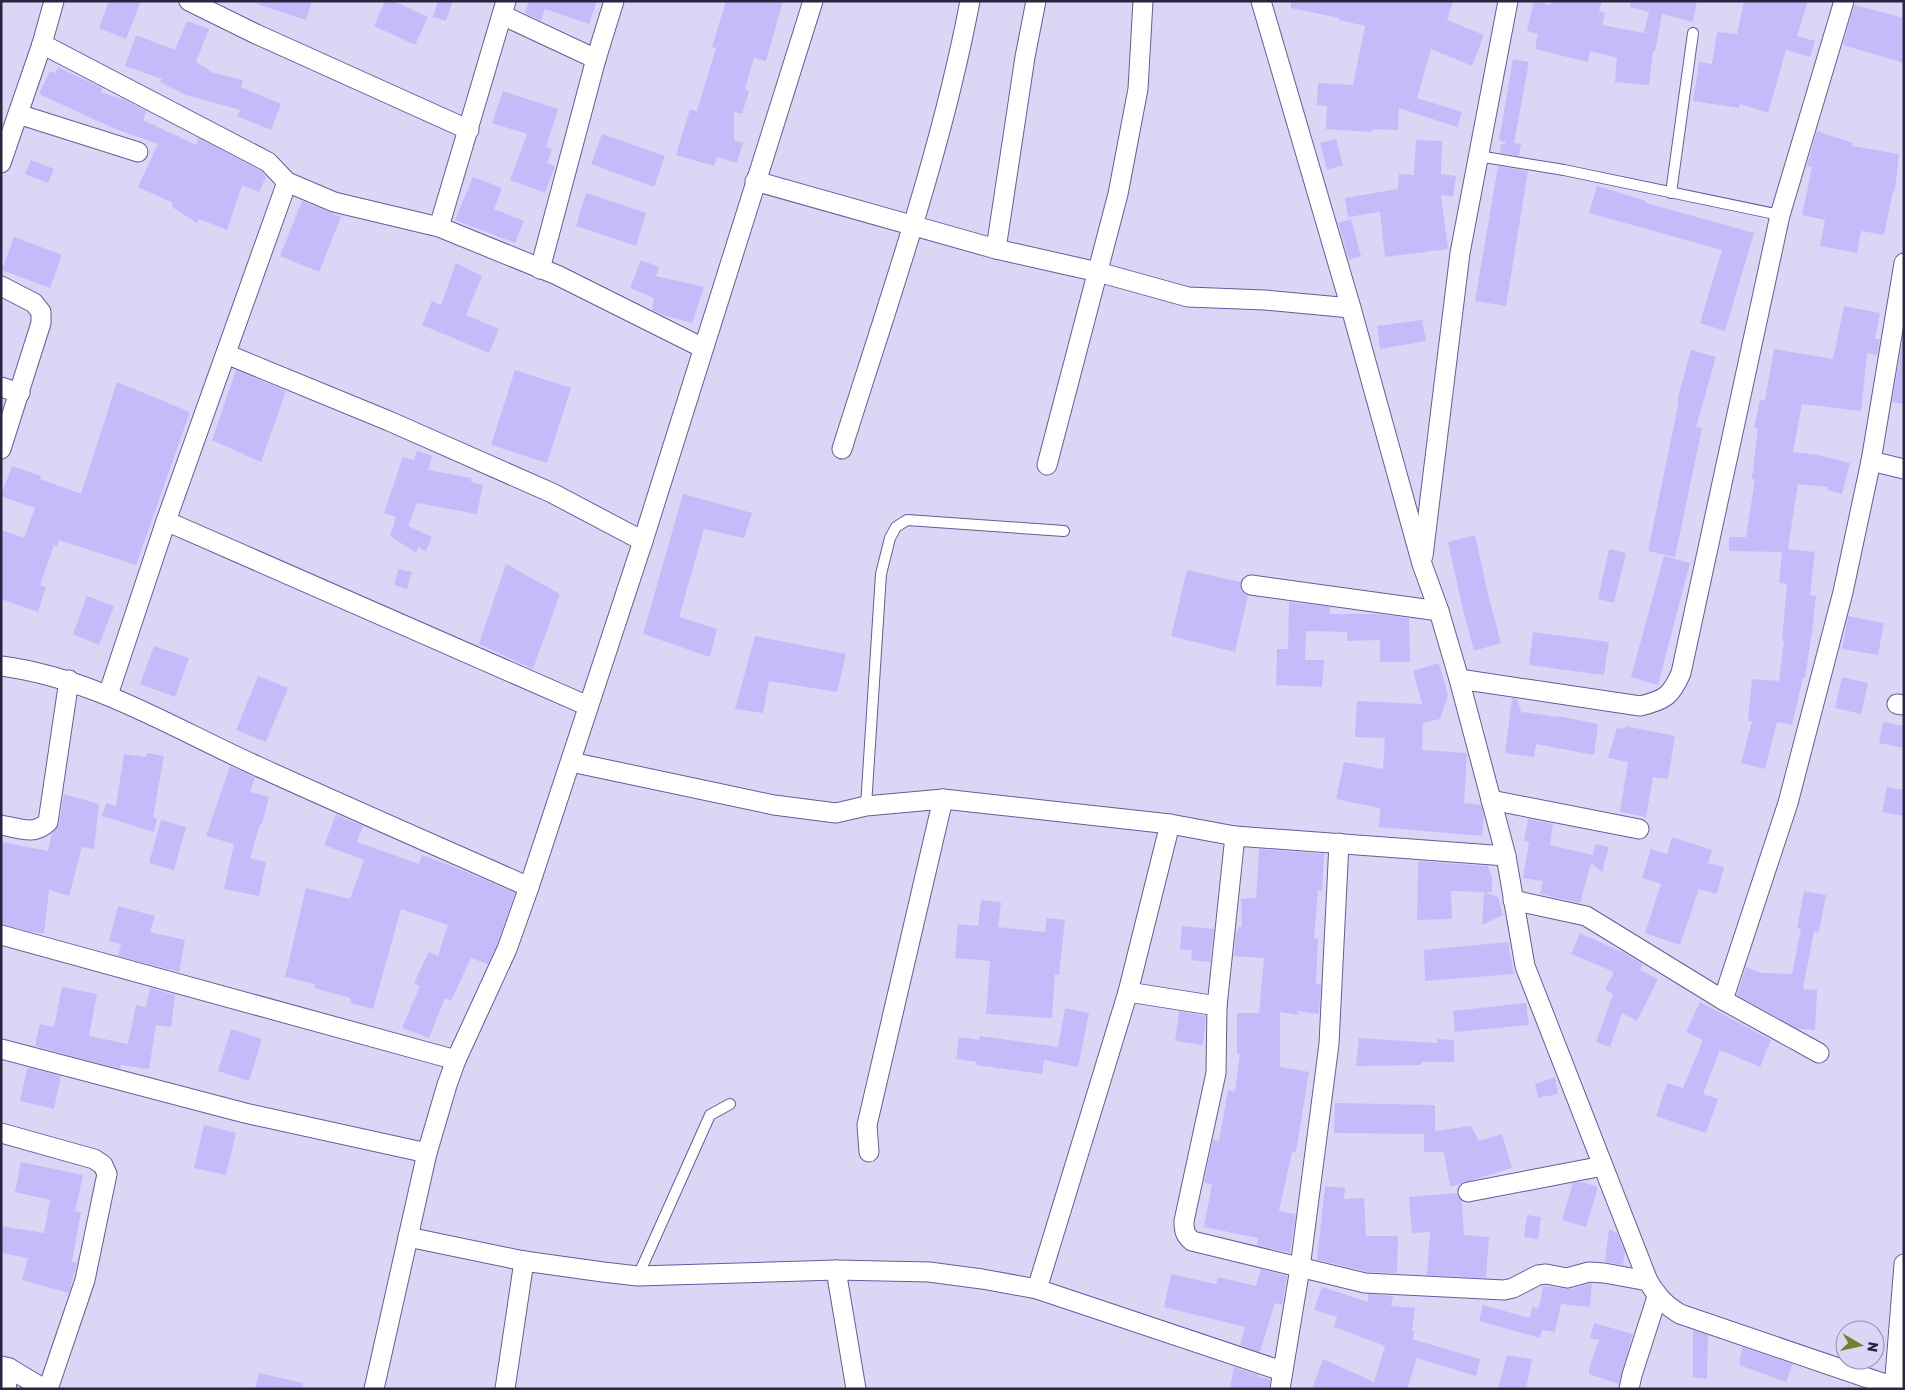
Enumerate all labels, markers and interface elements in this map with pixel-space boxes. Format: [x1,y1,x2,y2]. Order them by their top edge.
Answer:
north arrow [1835,1320,1885,1370]
text: N [1863,1341,1882,1353]

